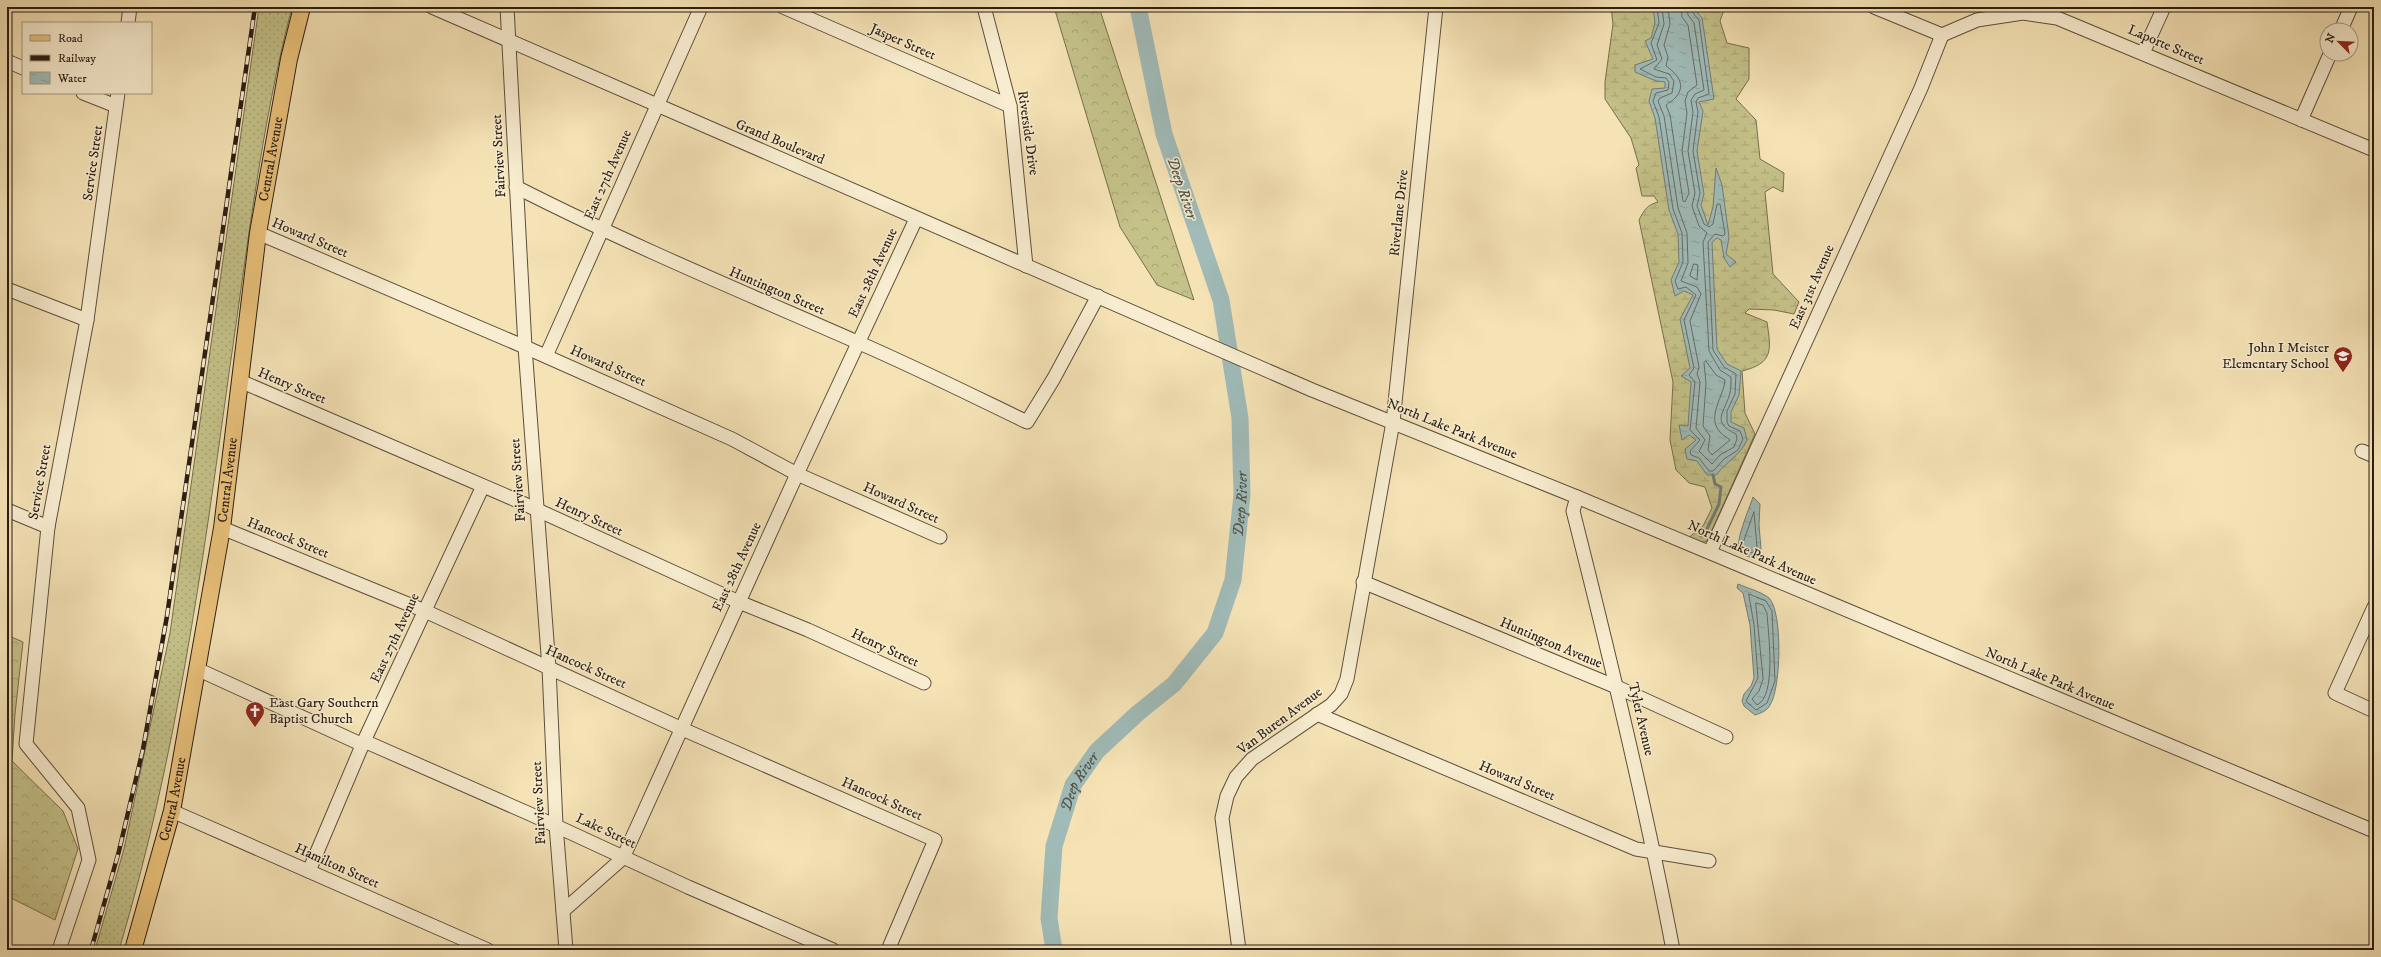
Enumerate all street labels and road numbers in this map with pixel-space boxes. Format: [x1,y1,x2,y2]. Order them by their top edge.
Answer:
street label: Jasper Street [866,19,939,65]
street label: Laporte Street [2125,21,2207,69]
street label: Riverside Drive [1013,90,1043,177]
street label: Fairview Street [488,113,510,198]
street label: Central Avenue [255,115,288,203]
street label: Grand Boulevard [733,115,827,169]
street label: Service Street [79,123,107,202]
street label: East 27th Avenue [580,127,636,223]
street label: Riverlane Drive [1385,168,1413,257]
street label: Howard Street [269,214,351,262]
street label: East 28th Avenue [844,225,902,321]
street label: East 31st Avenue [1785,242,1839,332]
street label: Huntington Street [726,263,828,320]
street label: Howard Street [567,341,649,391]
street label: Henry Street [255,364,329,409]
street label: North Lake Park Avenue [1384,395,1520,463]
street label: Central Avenue [214,436,242,524]
street label: Fairview Street [506,437,530,522]
street label: Service Street [25,442,56,521]
street label: Howard Street [860,478,942,528]
street label: Henry Street [552,493,626,541]
street label: Hancock Street [244,513,332,563]
street label: North Lake Park Avenue [1685,516,1819,590]
street label: East 28th Avenue [708,519,766,615]
street label: East 27th Avenue [366,590,424,686]
street label: Huntington Avenue [1497,613,1605,673]
street label: Henry Street [848,624,922,672]
street label: Hancock Street [543,641,630,693]
street label: North Lake Park Avenue [1982,644,2118,715]
street label: Tyler Avenue [1624,681,1658,758]
street label: Van Buren Avenue [1233,683,1326,759]
street label: Central Avenue [155,756,190,843]
street label: Howard Street [1476,757,1558,805]
street label: Fairview Street [528,760,550,845]
street label: Hancock Street [839,773,926,825]
street label: Lake Street [573,809,640,853]
street label: Hamilton Street [292,839,383,893]

